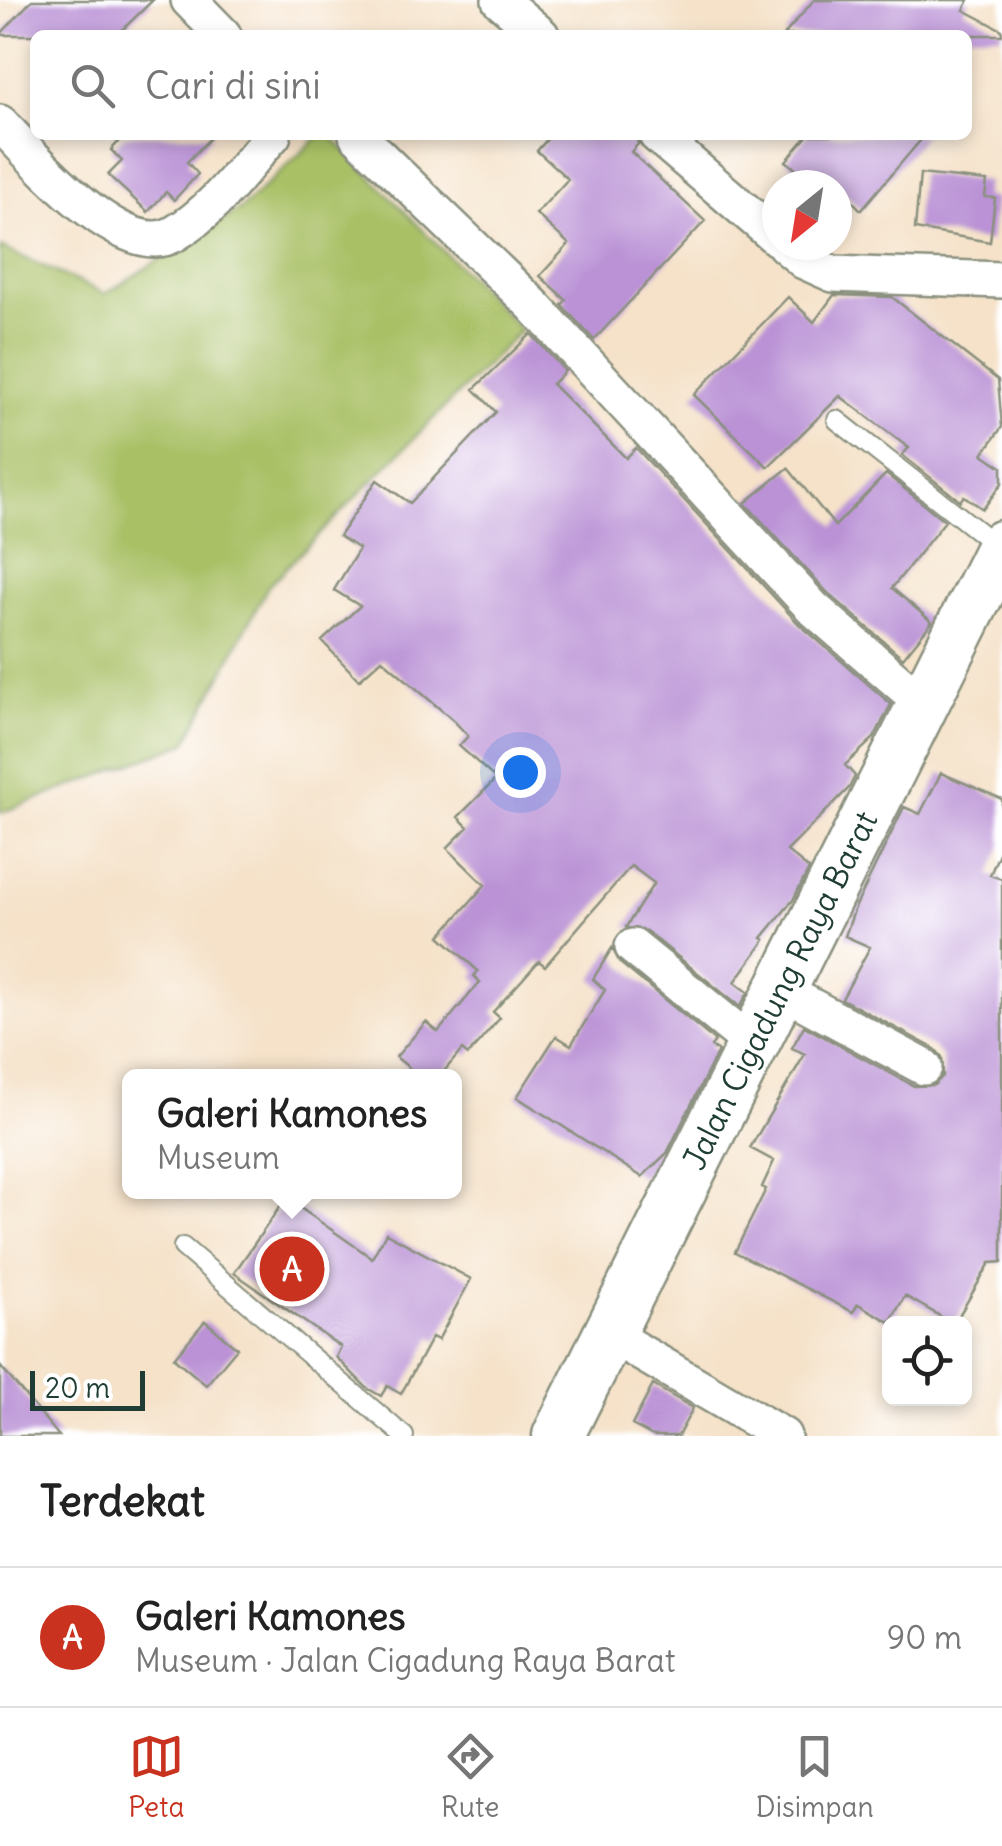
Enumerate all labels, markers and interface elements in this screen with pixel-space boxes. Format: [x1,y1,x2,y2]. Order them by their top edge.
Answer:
search box [30,30,972,140]
icon: search [65,58,120,113]
text: Cari di sini [145,62,321,109]
north arrow [762,170,852,260]
your location [495,747,546,798]
street label: Jalan Cigadung Raya Barat [673,804,887,1176]
popup [122,1069,462,1199]
text: Galeri Kamones [157,1090,427,1137]
text: Museum [157,1137,280,1178]
pin: A [260,1232,324,1306]
map controls [882,1316,972,1406]
button: locate [882,1316,972,1406]
scale bar [30,1366,145,1410]
text: 20 m [45,1370,110,1406]
text: Terdekat [40,1475,205,1527]
text: Galeri Kamones [135,1593,406,1640]
text: A [62,1617,83,1658]
text: 90 m [887,1617,962,1658]
text: Museum · Jalan Cigadung Raya Barat [135,1640,675,1681]
tab: Peta [128,1729,185,1825]
tab: Rute [441,1729,499,1825]
tab: Disimpan [756,1729,874,1825]

